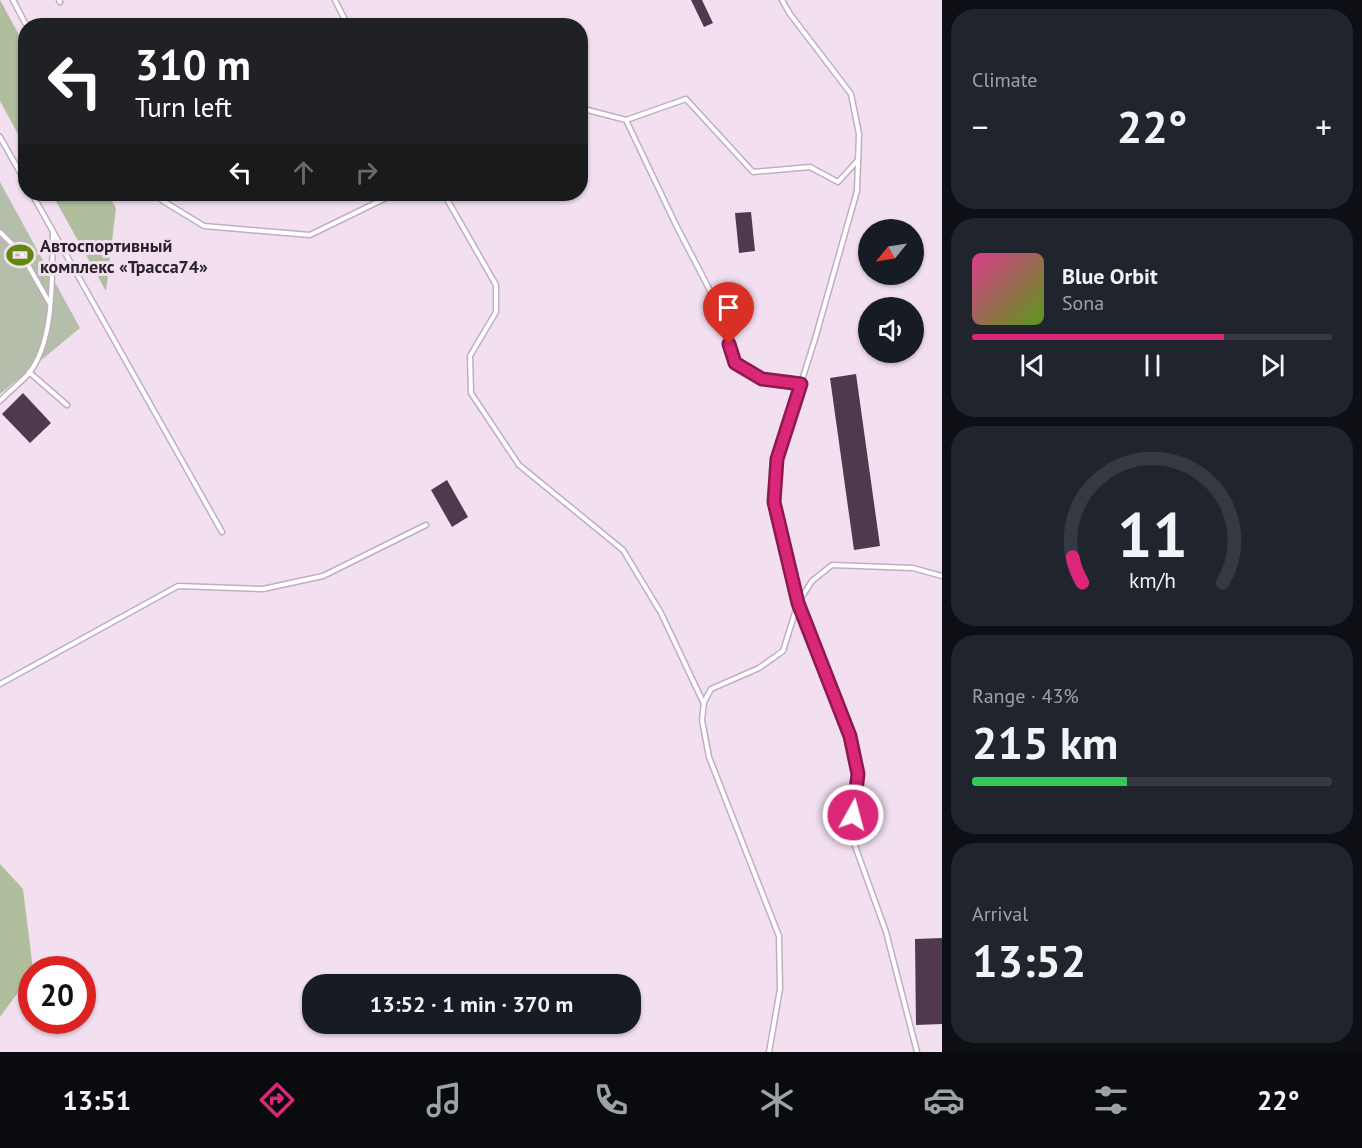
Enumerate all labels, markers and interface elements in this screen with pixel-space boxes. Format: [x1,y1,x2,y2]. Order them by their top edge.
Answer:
text: 310 m [135,37,251,92]
icon: left [36,42,114,120]
text: Climate [972,67,1038,93]
text: Turn left [135,90,232,124]
text: 22° [1117,97,1187,155]
text: − [972,105,989,148]
text: + [1315,105,1332,148]
icon: left [224,156,257,189]
icon: ahead [287,156,320,189]
icon: right [350,156,383,189]
north arrow [858,219,924,285]
map controls [858,219,924,363]
place label: Автоспортивный комплекс «Трасса74» [40,234,208,278]
sports icon: Автоспортивный комплекс «Трасса74» [5,240,35,270]
text: Blue Orbit [1062,262,1158,290]
pin [703,282,754,344]
text: Sona [1062,290,1104,316]
icon: arrive [712,291,745,324]
button: sound [858,297,924,363]
icon: previous [1016,349,1049,382]
icon: pause [1136,349,1169,382]
icon: next [1256,349,1289,382]
text: 11 [1117,493,1187,574]
text: km/h [1128,566,1175,594]
text: Range · 43% [972,683,1079,709]
text: 215 km [972,713,1118,771]
position arrow [821,783,885,847]
text: Arrival [972,901,1028,927]
text: 13:52 [972,931,1086,989]
speed limit sign: 20 [18,956,96,1034]
text: 13:52 · 1 min · 370 m [370,990,573,1018]
icon: directions [256,1079,298,1121]
icon: music [423,1079,465,1121]
icon: phone [590,1079,632,1121]
icon: climate [756,1079,798,1121]
icon: car [923,1079,965,1121]
icon: filters [1090,1079,1132,1121]
text: 13:51 [62,1083,131,1117]
text: 22° [1257,1083,1299,1117]

